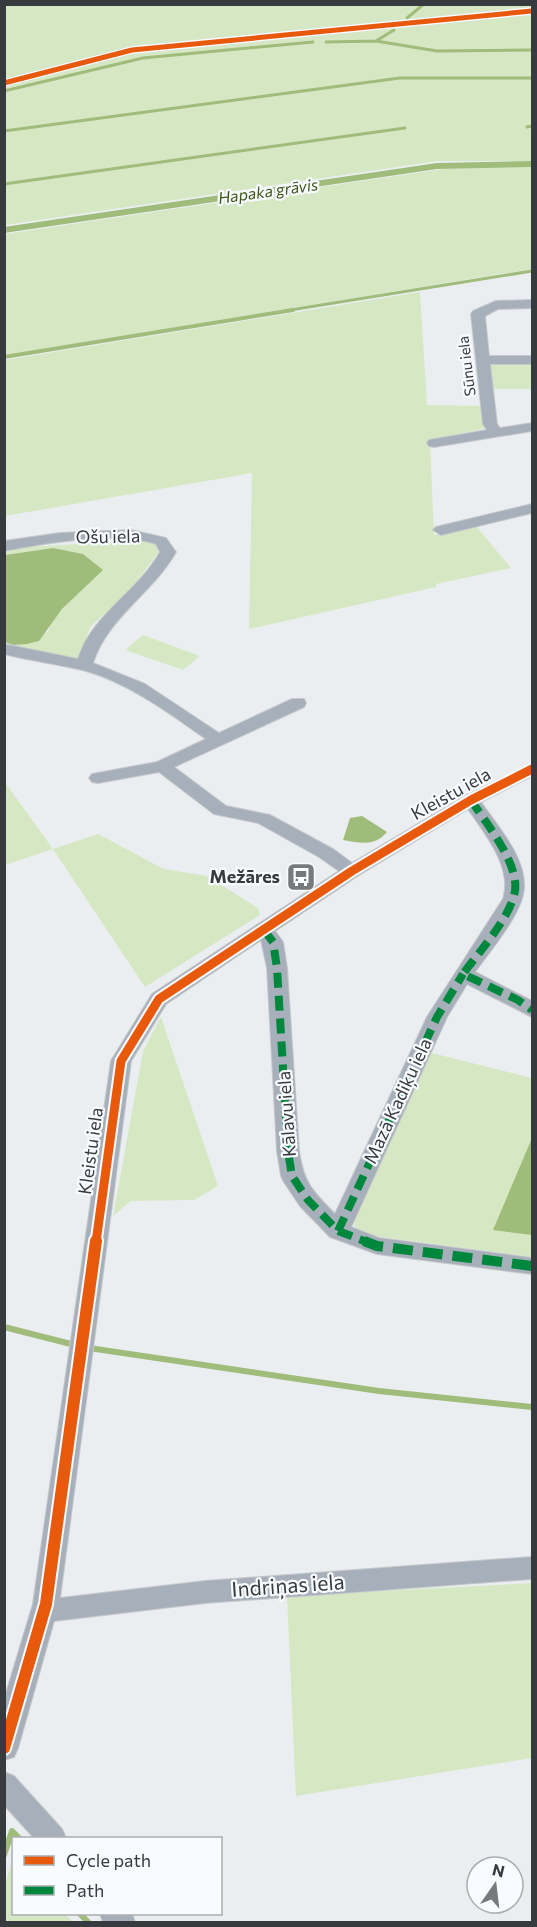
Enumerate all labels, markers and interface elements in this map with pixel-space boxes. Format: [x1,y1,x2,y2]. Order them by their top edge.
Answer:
water label: Hapaka grāvis [217,174,319,207]
street label: Sūnu iela [453,335,479,397]
street label: Ošu iela [76,524,140,548]
street label: Kleistu iela [407,762,494,824]
bus stop icon: Mežāres [285,861,317,893]
place label: Mežāres [210,865,280,887]
street label: Mazā Kadiķu iela [358,1034,437,1167]
street label: Kālavu iela [272,1070,300,1158]
street label: Kleistu iela [73,1106,107,1196]
street label: Indriņas iela [231,1568,345,1603]
legend [12,1837,222,1915]
text: Cycle path [66,1849,151,1871]
north arrow [465,1855,525,1915]
text: N [491,1859,507,1881]
text: Path [66,1879,104,1901]

